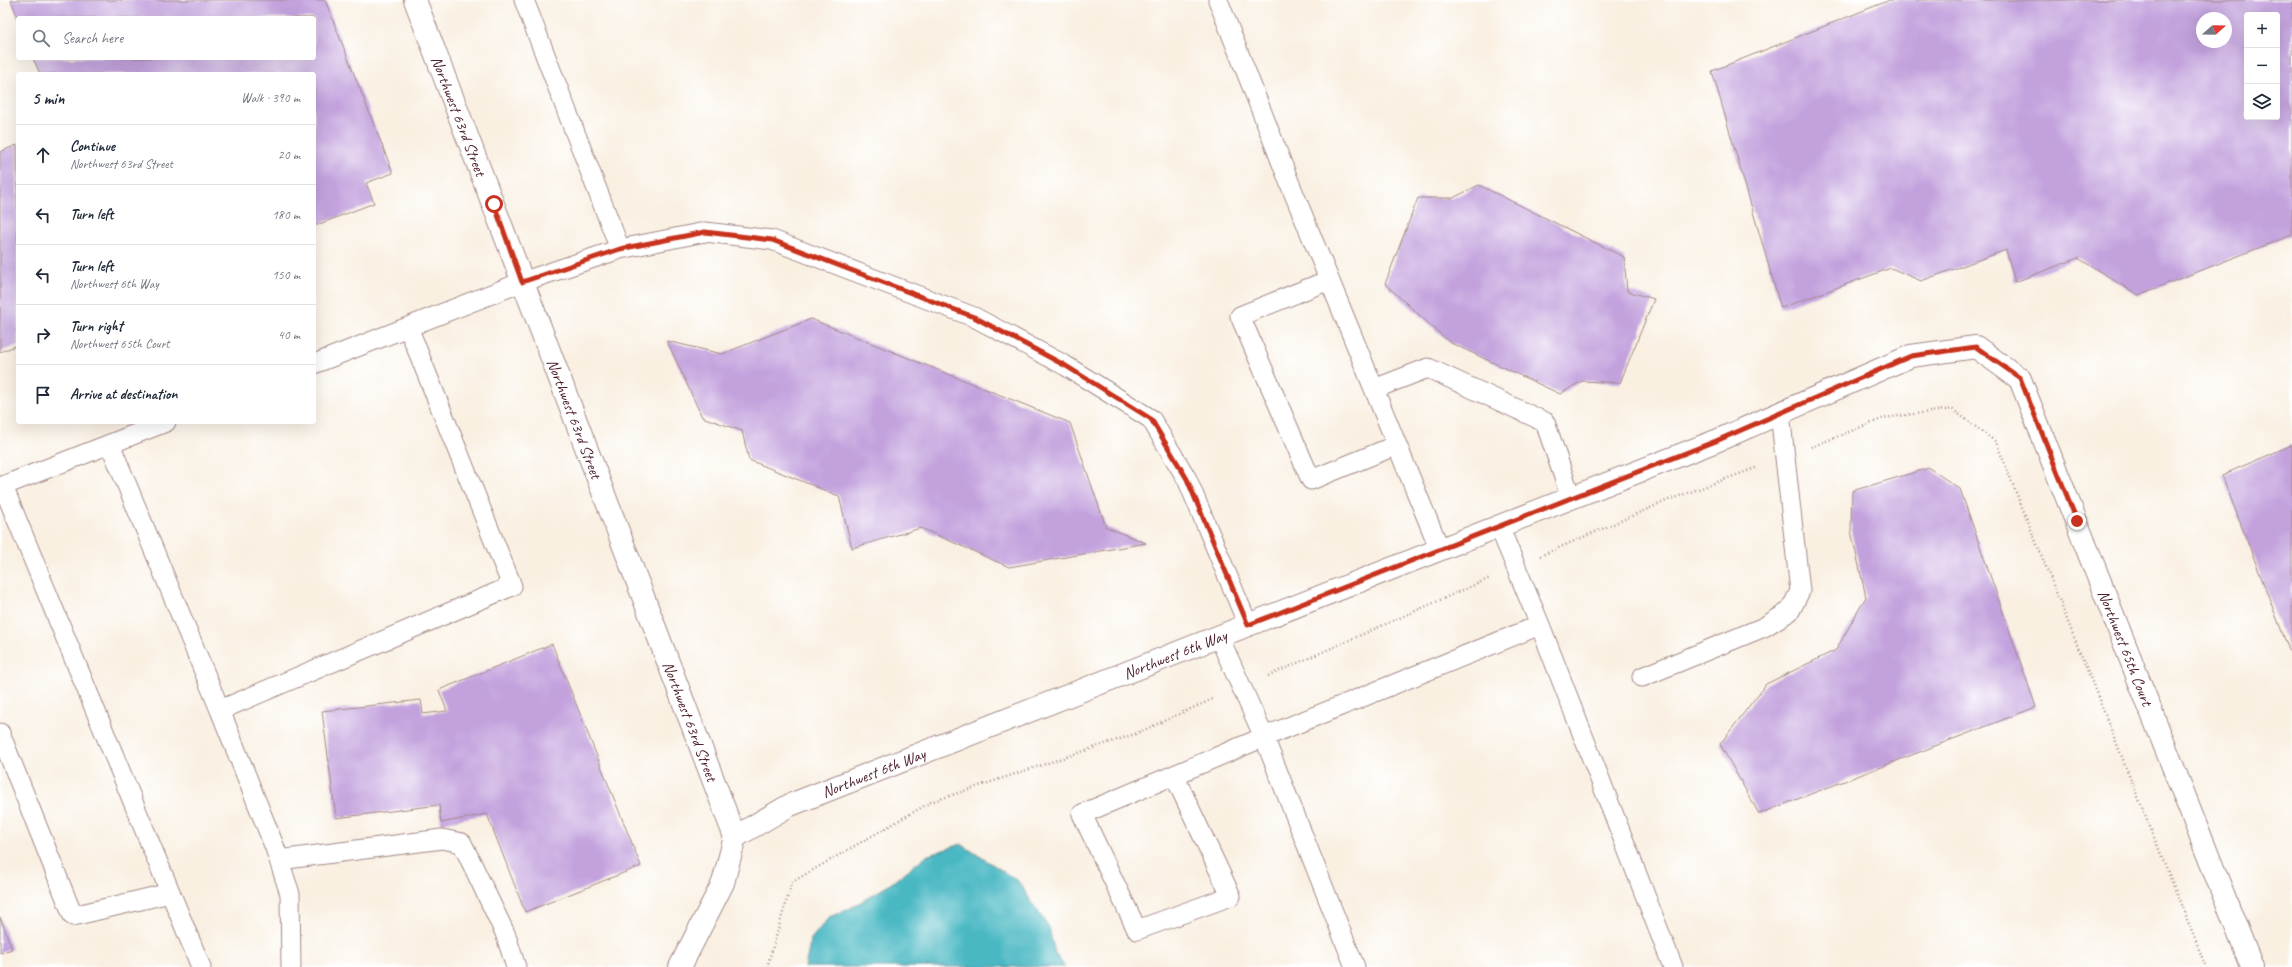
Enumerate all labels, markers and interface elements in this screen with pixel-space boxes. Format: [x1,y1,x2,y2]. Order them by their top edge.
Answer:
north arrow [2196,12,2232,48]
map controls [2244,12,2280,120]
button: + [2244,12,2280,48]
search box [16,16,316,60]
icon: search [30,27,52,49]
text: Search here [62,29,123,48]
button: − [2244,48,2280,84]
street label: Northwest 63rd Street [426,53,491,180]
button: layers [2244,84,2280,120]
text: 5 min [32,88,64,109]
text: Walk · 390 m [241,90,300,106]
text: Continue [70,137,115,156]
icon: ahead [32,144,54,166]
text: 20 m [278,147,300,163]
text: Northwest 63rd Street [70,156,173,172]
route start [485,195,503,213]
icon: left [32,204,54,226]
text: Turn left [70,205,113,224]
text: 180 m [272,207,300,223]
text: Turn left [70,257,113,276]
icon: left [32,264,54,286]
text: 150 m [272,267,300,283]
text: Northwest 6th Way [70,276,159,292]
text: Turn right [70,317,123,336]
icon: right [32,324,54,346]
text: 40 m [278,327,300,343]
text: Northwest 65th Court [70,336,170,352]
street label: Northwest 63rd Street [542,356,607,483]
icon: arrive [32,384,54,406]
text: Arrive at destination [70,385,177,404]
route end [2068,512,2086,530]
street label: Northwest 65th Court [2093,587,2157,710]
street label: Northwest 6th Way [1121,625,1231,684]
street label: Northwest 63rd Street [658,659,722,786]
street label: Northwest 6th Way [819,743,930,803]

